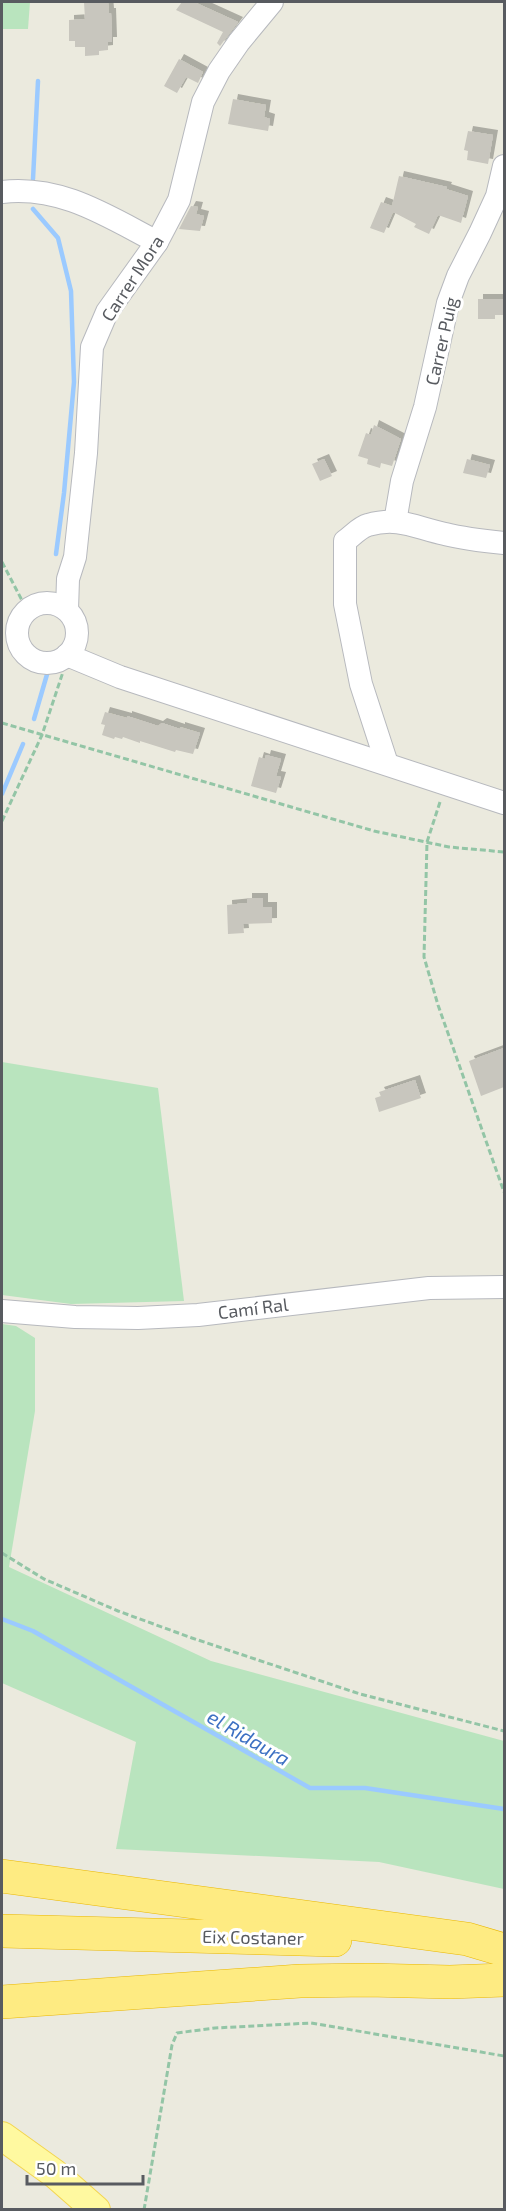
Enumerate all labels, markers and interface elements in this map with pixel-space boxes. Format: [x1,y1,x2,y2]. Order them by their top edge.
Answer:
street label: Carrer Mora [96,231,168,325]
street label: Carrer Puig [420,295,462,387]
street label: Camí Ral [217,1293,290,1323]
water label: el Ridaura [203,1704,295,1770]
street label: Eix Costaner [202,1925,304,1949]
scale bar [27,2148,142,2186]
text: 50 m [36,2157,76,2179]

